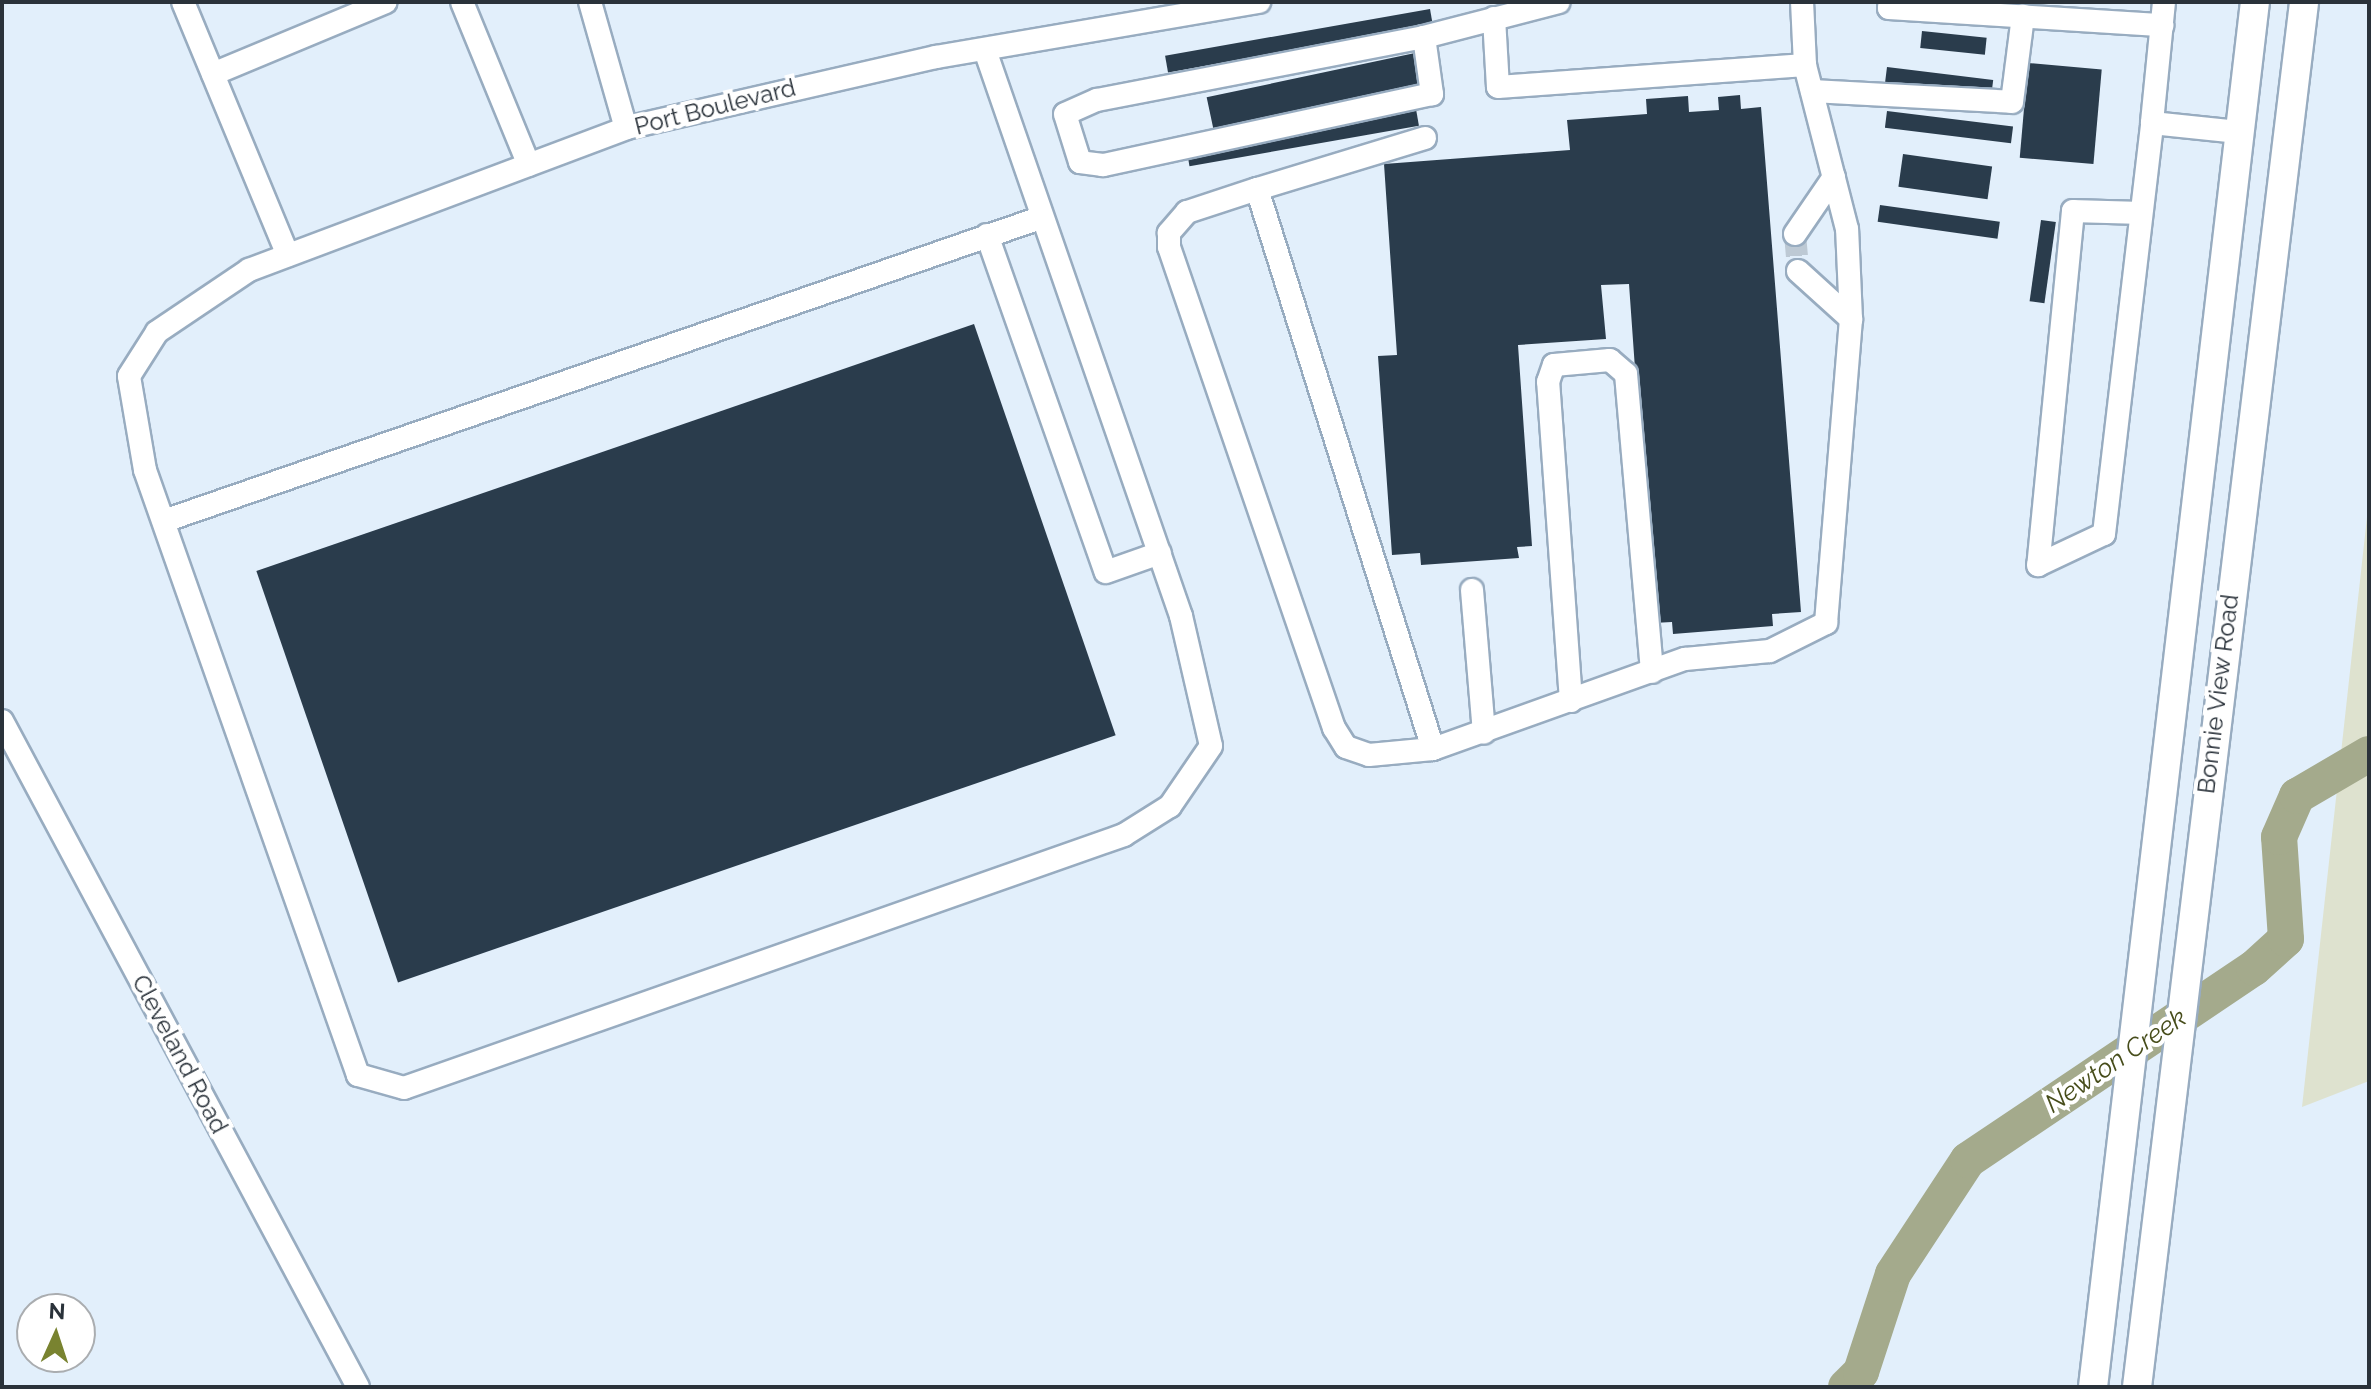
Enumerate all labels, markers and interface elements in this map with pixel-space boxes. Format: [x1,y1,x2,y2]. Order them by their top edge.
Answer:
street label: Port Boulevard [631,73,799,141]
street label: Bonnie View Road [2191,592,2245,796]
street label: Cleveland Road [126,970,234,1138]
water label: Newton Creek [2039,1002,2193,1120]
north arrow [16,1293,96,1373]
text: N [48,1298,66,1324]

